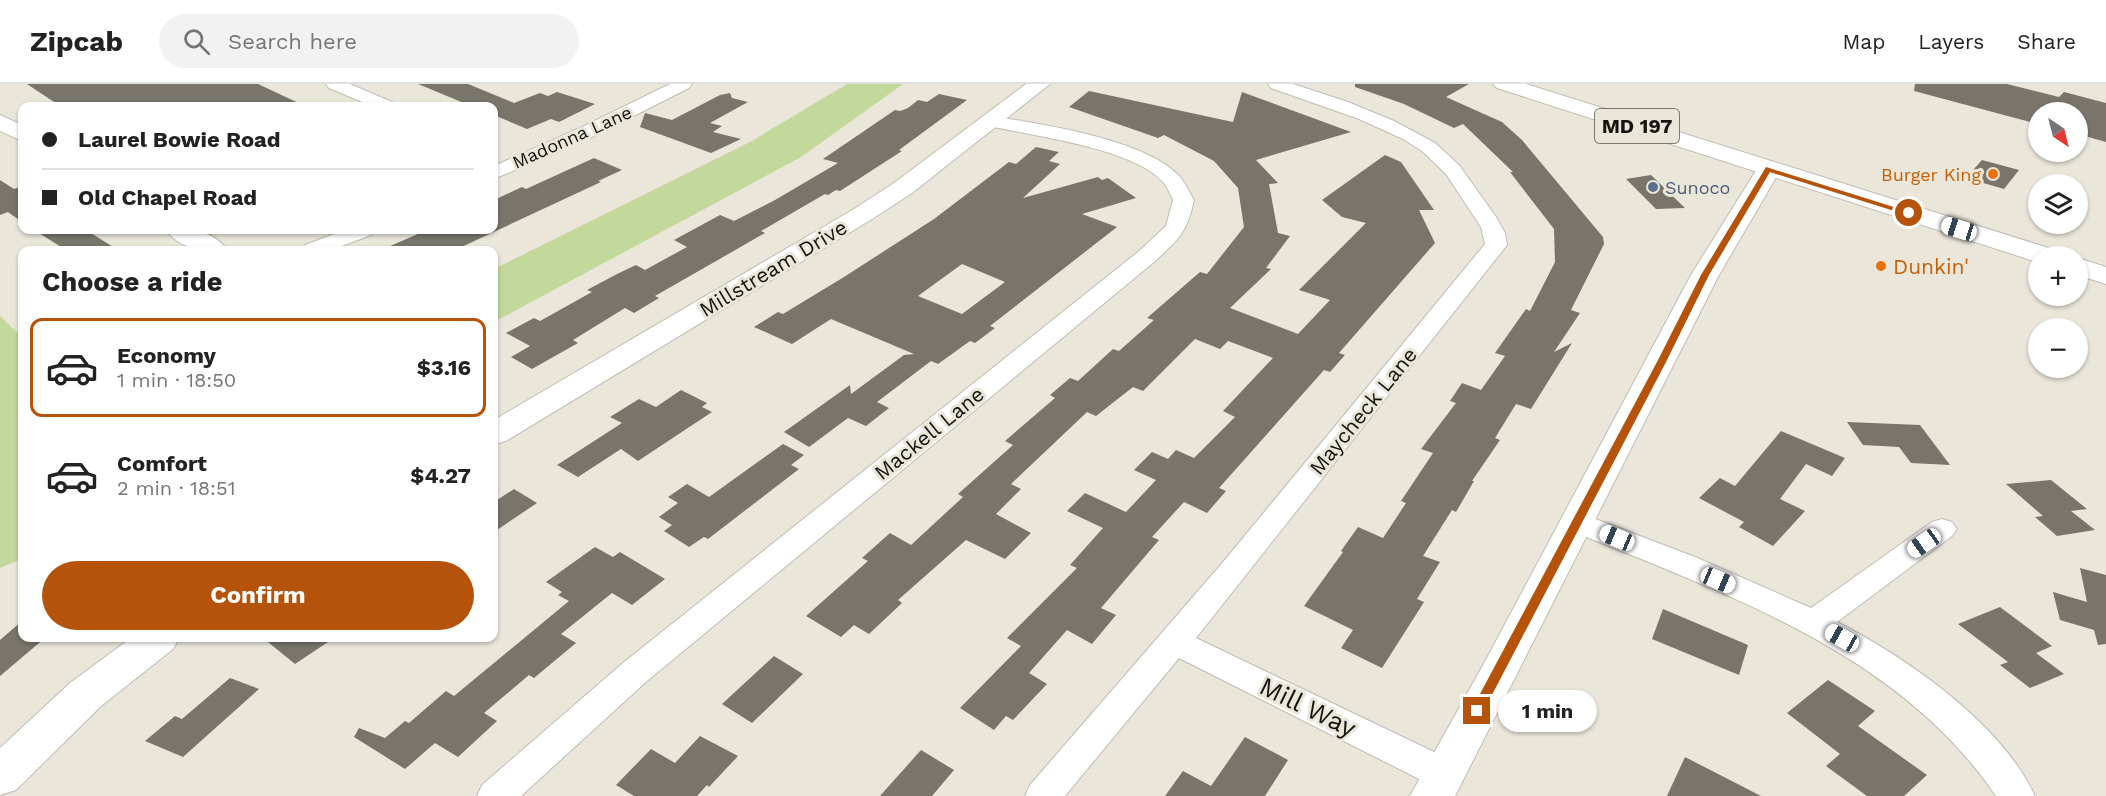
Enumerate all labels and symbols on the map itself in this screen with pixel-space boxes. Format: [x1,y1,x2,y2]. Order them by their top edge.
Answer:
street label: Madonna Lane [509,101,635,173]
north arrow [2028,102,2088,162]
road number: MD 197 [1595,109,1679,143]
place label: Burger King [1881,164,1981,185]
marker: Burger King [1986,167,2000,181]
place label: Sunoco [1665,177,1730,198]
marker: Sunoco [1646,180,1660,194]
route start [1895,199,1922,226]
street label: Millstream Drive [695,214,851,322]
car [1939,215,1979,243]
place label: Dunkin' [1893,254,1969,279]
marker: Dunkin' [1874,259,1888,273]
street label: Maycheck Lane [1304,342,1422,480]
street label: Mackell Lane [869,381,989,485]
car [1597,523,1637,553]
car [1904,525,1944,561]
car [1698,565,1738,595]
car [1822,621,1862,655]
street label: Mill Way [1255,671,1362,743]
callout: 1 min [1498,690,1597,732]
route end [1463,697,1490,724]

